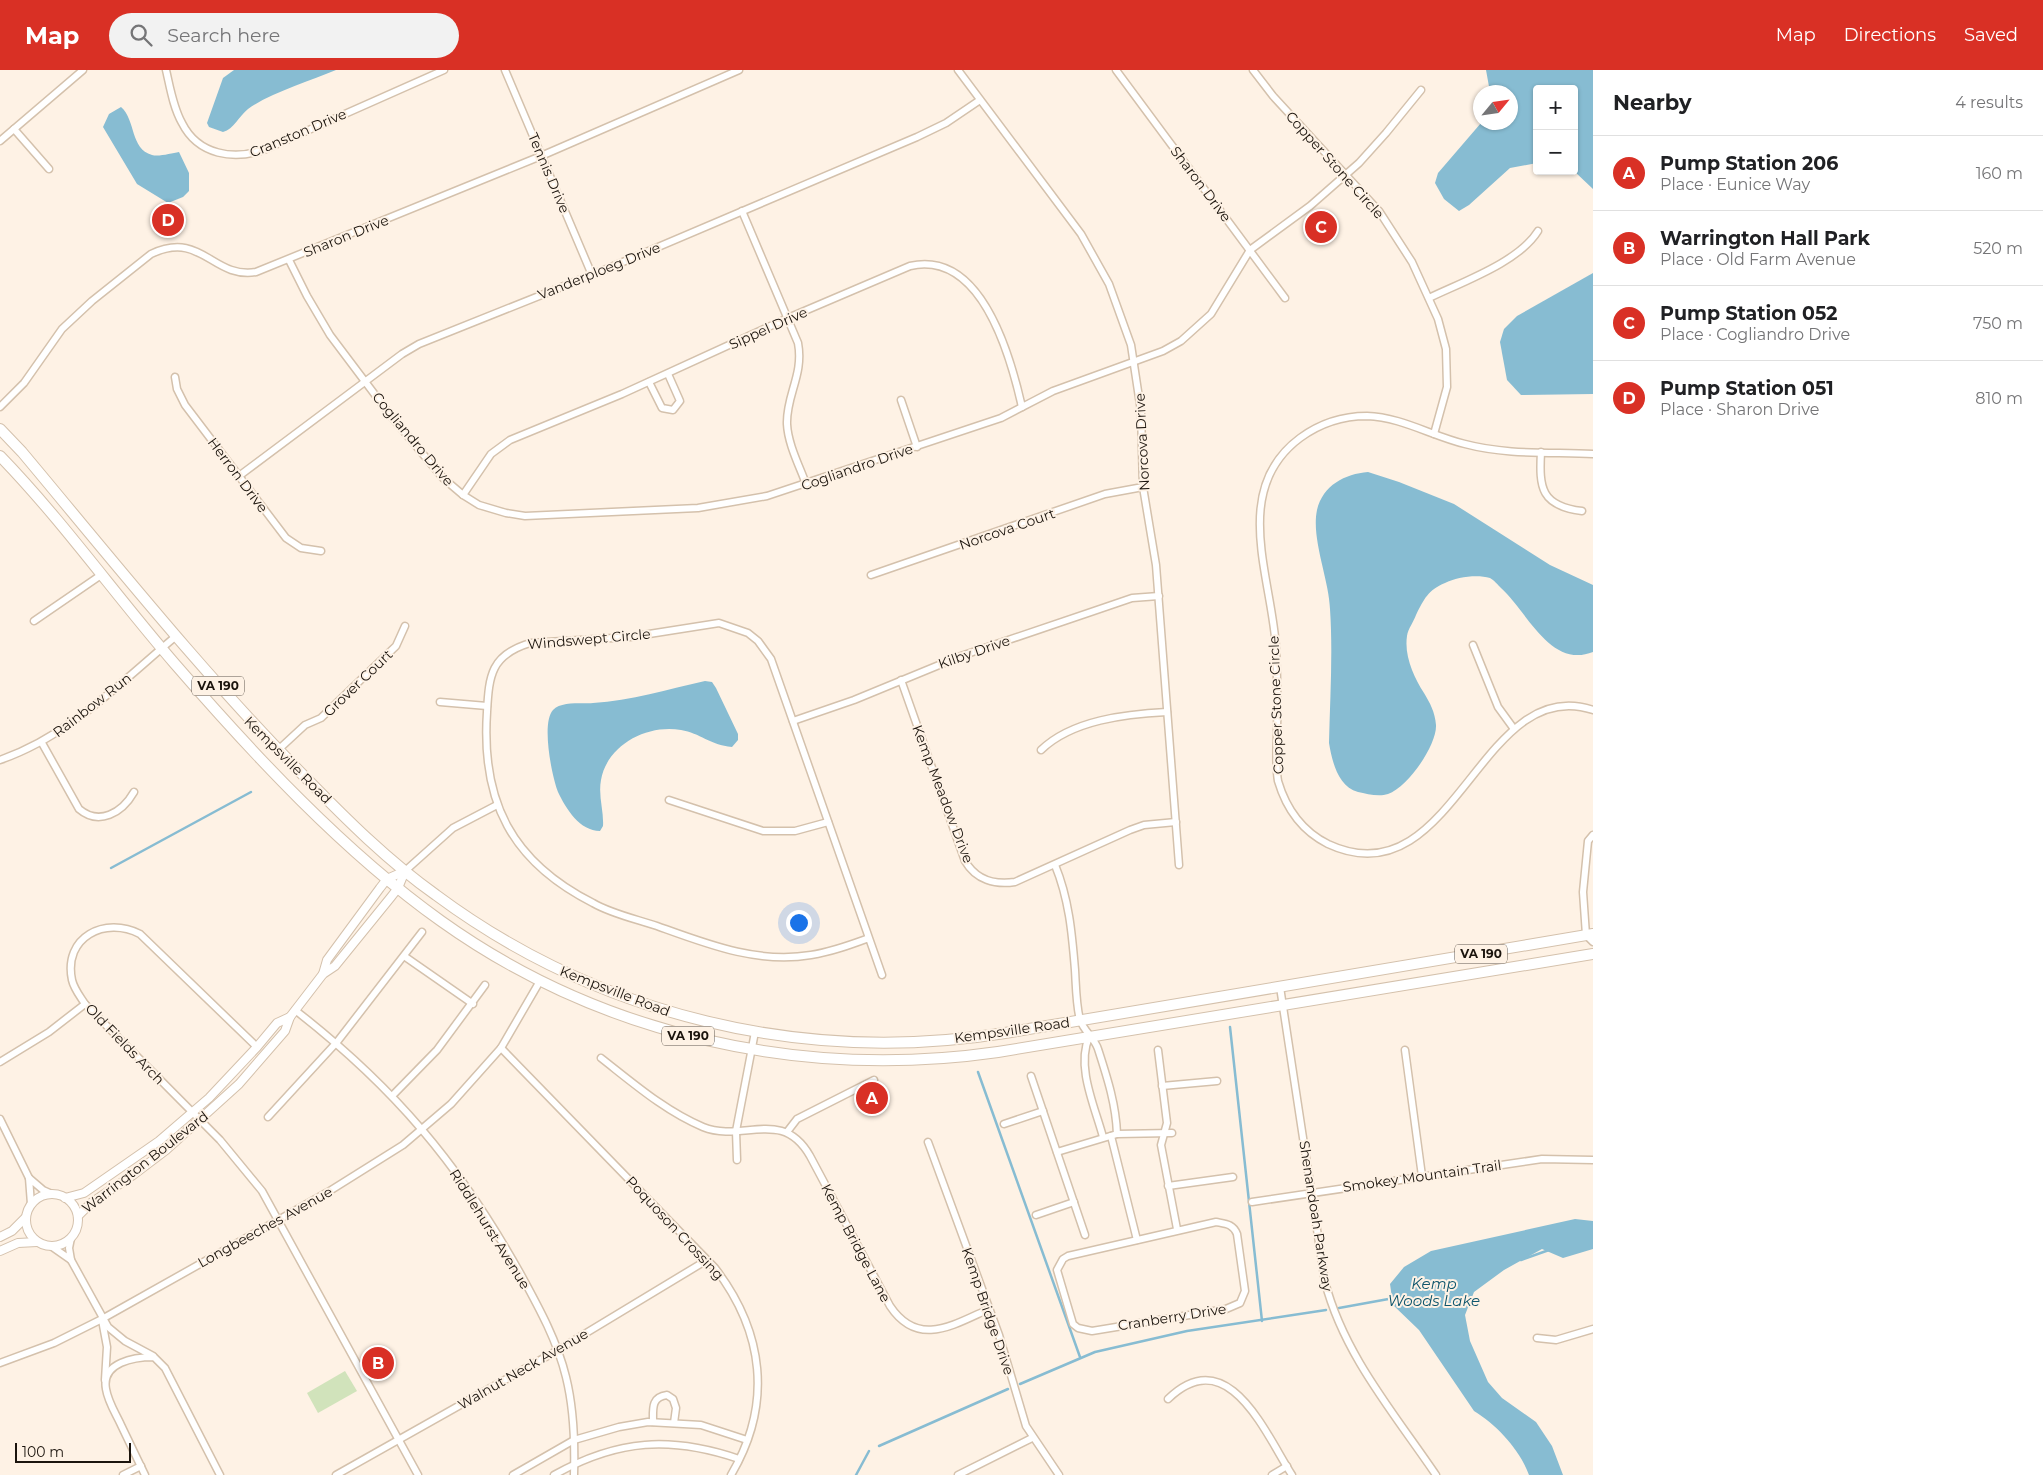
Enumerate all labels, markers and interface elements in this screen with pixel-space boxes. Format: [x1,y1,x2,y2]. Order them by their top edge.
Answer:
search box [109,13,459,58]
text: Map [25,21,79,50]
icon: search [127,21,155,49]
text: Search here [167,24,280,47]
text: Map [1776,24,1816,46]
text: Directions [1844,24,1936,46]
text: Saved [1964,24,2018,46]
north arrow [1473,85,1518,130]
map controls [1533,85,1578,175]
button: + [1533,85,1578,130]
text: Nearby [1613,90,1692,115]
text: 4 results [1955,93,2023,112]
street label: Cranston Drive [247,104,349,162]
street label: Copper Stone Circle [1282,107,1388,223]
street label: Tennis Drive [524,130,574,216]
button: − [1533,130,1578,175]
street label: Sharon Drive [1167,143,1235,225]
text: Pump Station 206 [1660,152,1838,175]
text: A [1623,164,1635,183]
text: 160 m [1976,164,2023,183]
text: Place · Eunice Way [1660,175,1810,194]
pin: D [152,201,184,239]
pin: C [1305,208,1337,246]
street label: Sharon Drive [301,211,391,261]
text: Warrington Hall Park [1660,227,1870,250]
street label: Vanderploeg Drive [535,238,663,304]
text: B [1623,239,1635,258]
text: 520 m [1973,239,2023,258]
text: Place · Old Farm Avenue [1660,250,1856,269]
text: Pump Station 052 [1660,302,1837,325]
street label: Sippel Drive [726,303,810,353]
text: C [1623,314,1635,333]
text: 750 m [1973,314,2023,333]
text: Place · Cogliandro Drive [1660,325,1850,344]
text: Pump Station 051 [1660,377,1834,400]
street label: Cogliandro Drive [368,388,458,490]
text: D [1622,389,1636,408]
text: 810 m [1975,389,2023,408]
street label: Norcova Drive [1130,393,1154,491]
text: Place · Sharon Drive [1660,400,1819,419]
street label: Herron Drive [204,434,272,516]
street label: Cogliandro Drive [799,439,915,495]
street label: Norcova Court [957,504,1058,554]
street label: Windswept Circle [527,625,651,653]
street label: Kilby Drive [936,631,1012,673]
street label: Copper Stone Circle [1265,635,1287,775]
street label: Grover Court [320,645,397,720]
street label: Rainbow Run [49,669,135,741]
road number: VA 190 [192,676,244,696]
street label: Kempsville Road [240,712,336,808]
street label: Kemp Meadow Drive [908,722,978,866]
your location [786,910,812,936]
road number: VA 190 [1455,944,1507,964]
street label: Kempsville Road [557,962,673,1020]
street label: Old Fields Arch [82,1000,168,1088]
street label: Kempsville Road [953,1013,1071,1047]
road number: VA 190 [662,1026,714,1046]
pin: A [856,1079,888,1117]
street label: Warrington Boulevard [78,1107,212,1217]
street label: Shenandoah Parkway [1295,1139,1337,1293]
street label: Smokey Mountain Trail [1341,1156,1503,1196]
street label: Riddlehurst Avenue [446,1165,534,1293]
street label: Poquoson Crossing [622,1172,728,1284]
street label: Kemp Bridge Lane [817,1181,895,1305]
street label: Longbeeches Avenue [194,1182,336,1272]
street label: Kemp Bridge Drive [958,1245,1018,1377]
water label: Kemp Woods Lake [1388,1274,1480,1310]
street label: Cranberry Drive [1116,1300,1228,1334]
street label: Walnut Neck Avenue [455,1324,591,1414]
pin: B [362,1344,394,1382]
scale bar [15,1440,131,1463]
text: 100 m [22,1443,64,1461]

